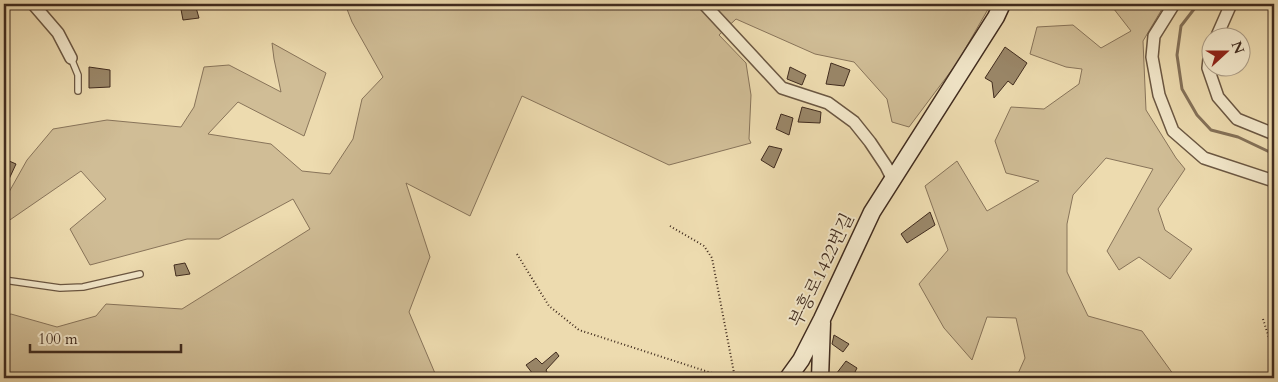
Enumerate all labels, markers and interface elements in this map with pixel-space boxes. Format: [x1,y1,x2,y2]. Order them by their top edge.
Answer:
north arrow [1200,28,1250,78]
text: N [1227,38,1249,57]
street label: 부흥로1422번길 [784,209,860,331]
scale bar [30,322,181,354]
text: 100 m [38,329,78,349]

